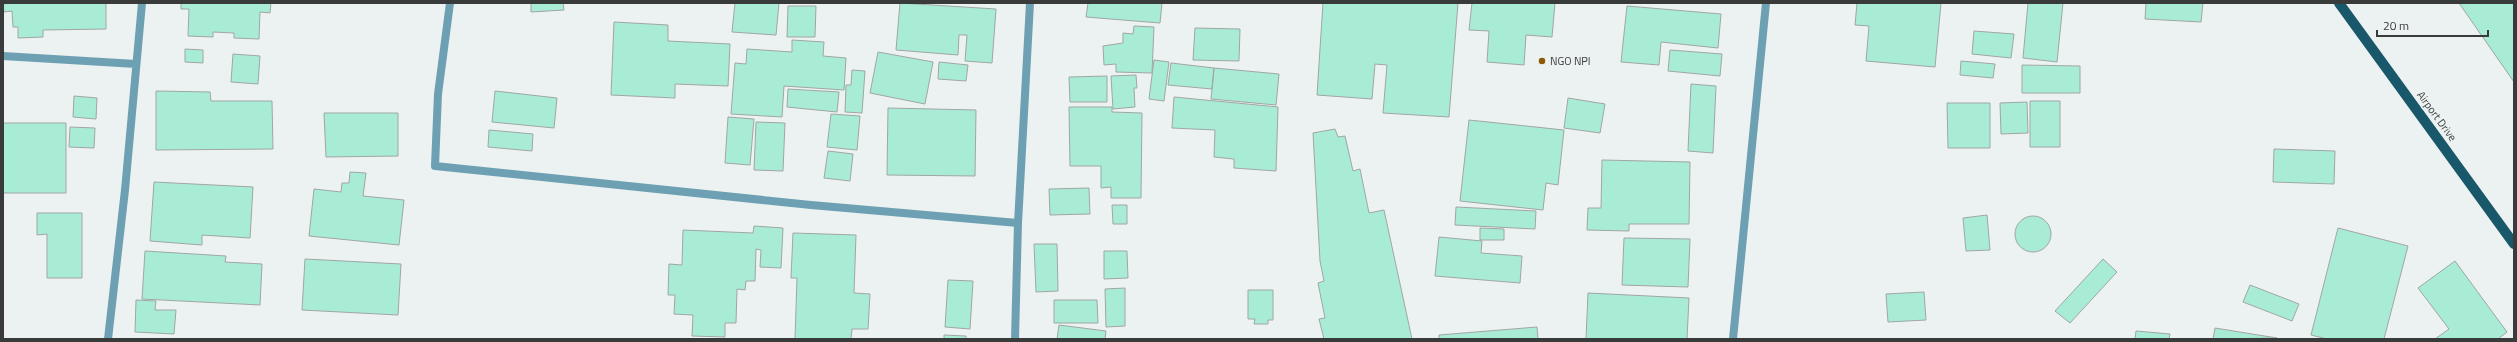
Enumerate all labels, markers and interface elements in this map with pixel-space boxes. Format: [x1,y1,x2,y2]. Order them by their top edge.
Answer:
scale bar [2377,12,2488,38]
text: 20 m [2383,16,2409,35]
place label: NGO NPI [1550,53,1591,69]
marker: NGO NPI [1537,56,1547,66]
street label: Airport Drive [2413,88,2461,145]

